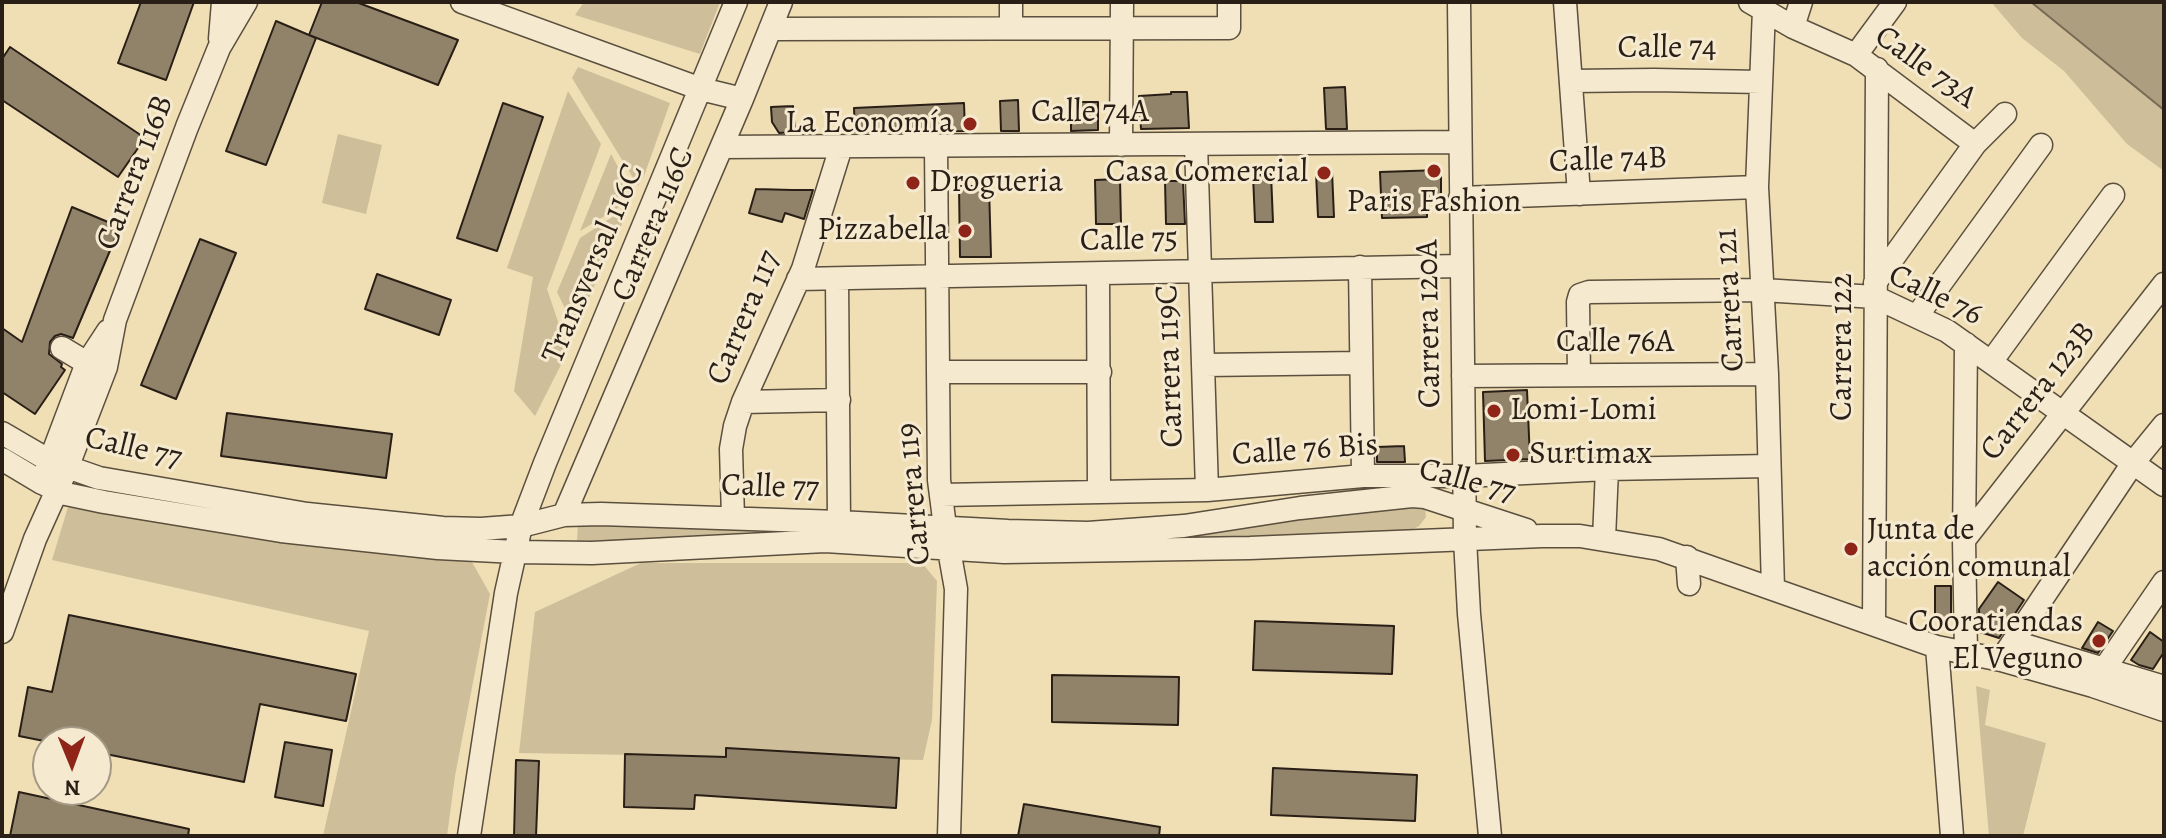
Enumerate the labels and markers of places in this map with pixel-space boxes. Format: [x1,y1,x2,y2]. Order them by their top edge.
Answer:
place label: La Economía [785,105,954,143]
marker: La Economía [961,115,979,133]
place label: Casa Comercial [1105,154,1308,192]
marker: Paris Fashion [1425,162,1443,180]
place label: Drogueria [929,164,1063,202]
marker: Casa Comercial [1315,164,1333,182]
marker: Drogueria [904,174,922,192]
place label: Paris Fashion [1347,184,1521,222]
place label: Pizzabella [817,212,949,250]
marker: Pizzabella [956,222,974,240]
place label: Lomi-Lomi [1510,392,1657,430]
marker: Lomi-Lomi [1485,402,1503,420]
place label: Surtimax [1529,436,1652,474]
marker: Surtimax [1504,446,1522,464]
place label: Junta de acción comunal [1867,512,2071,587]
marker: Junta de acción comunal [1842,540,1860,558]
place label: Cooratiendas El Veguno [1908,604,2083,679]
marker: Cooratiendas El Veguno [2090,632,2108,650]

